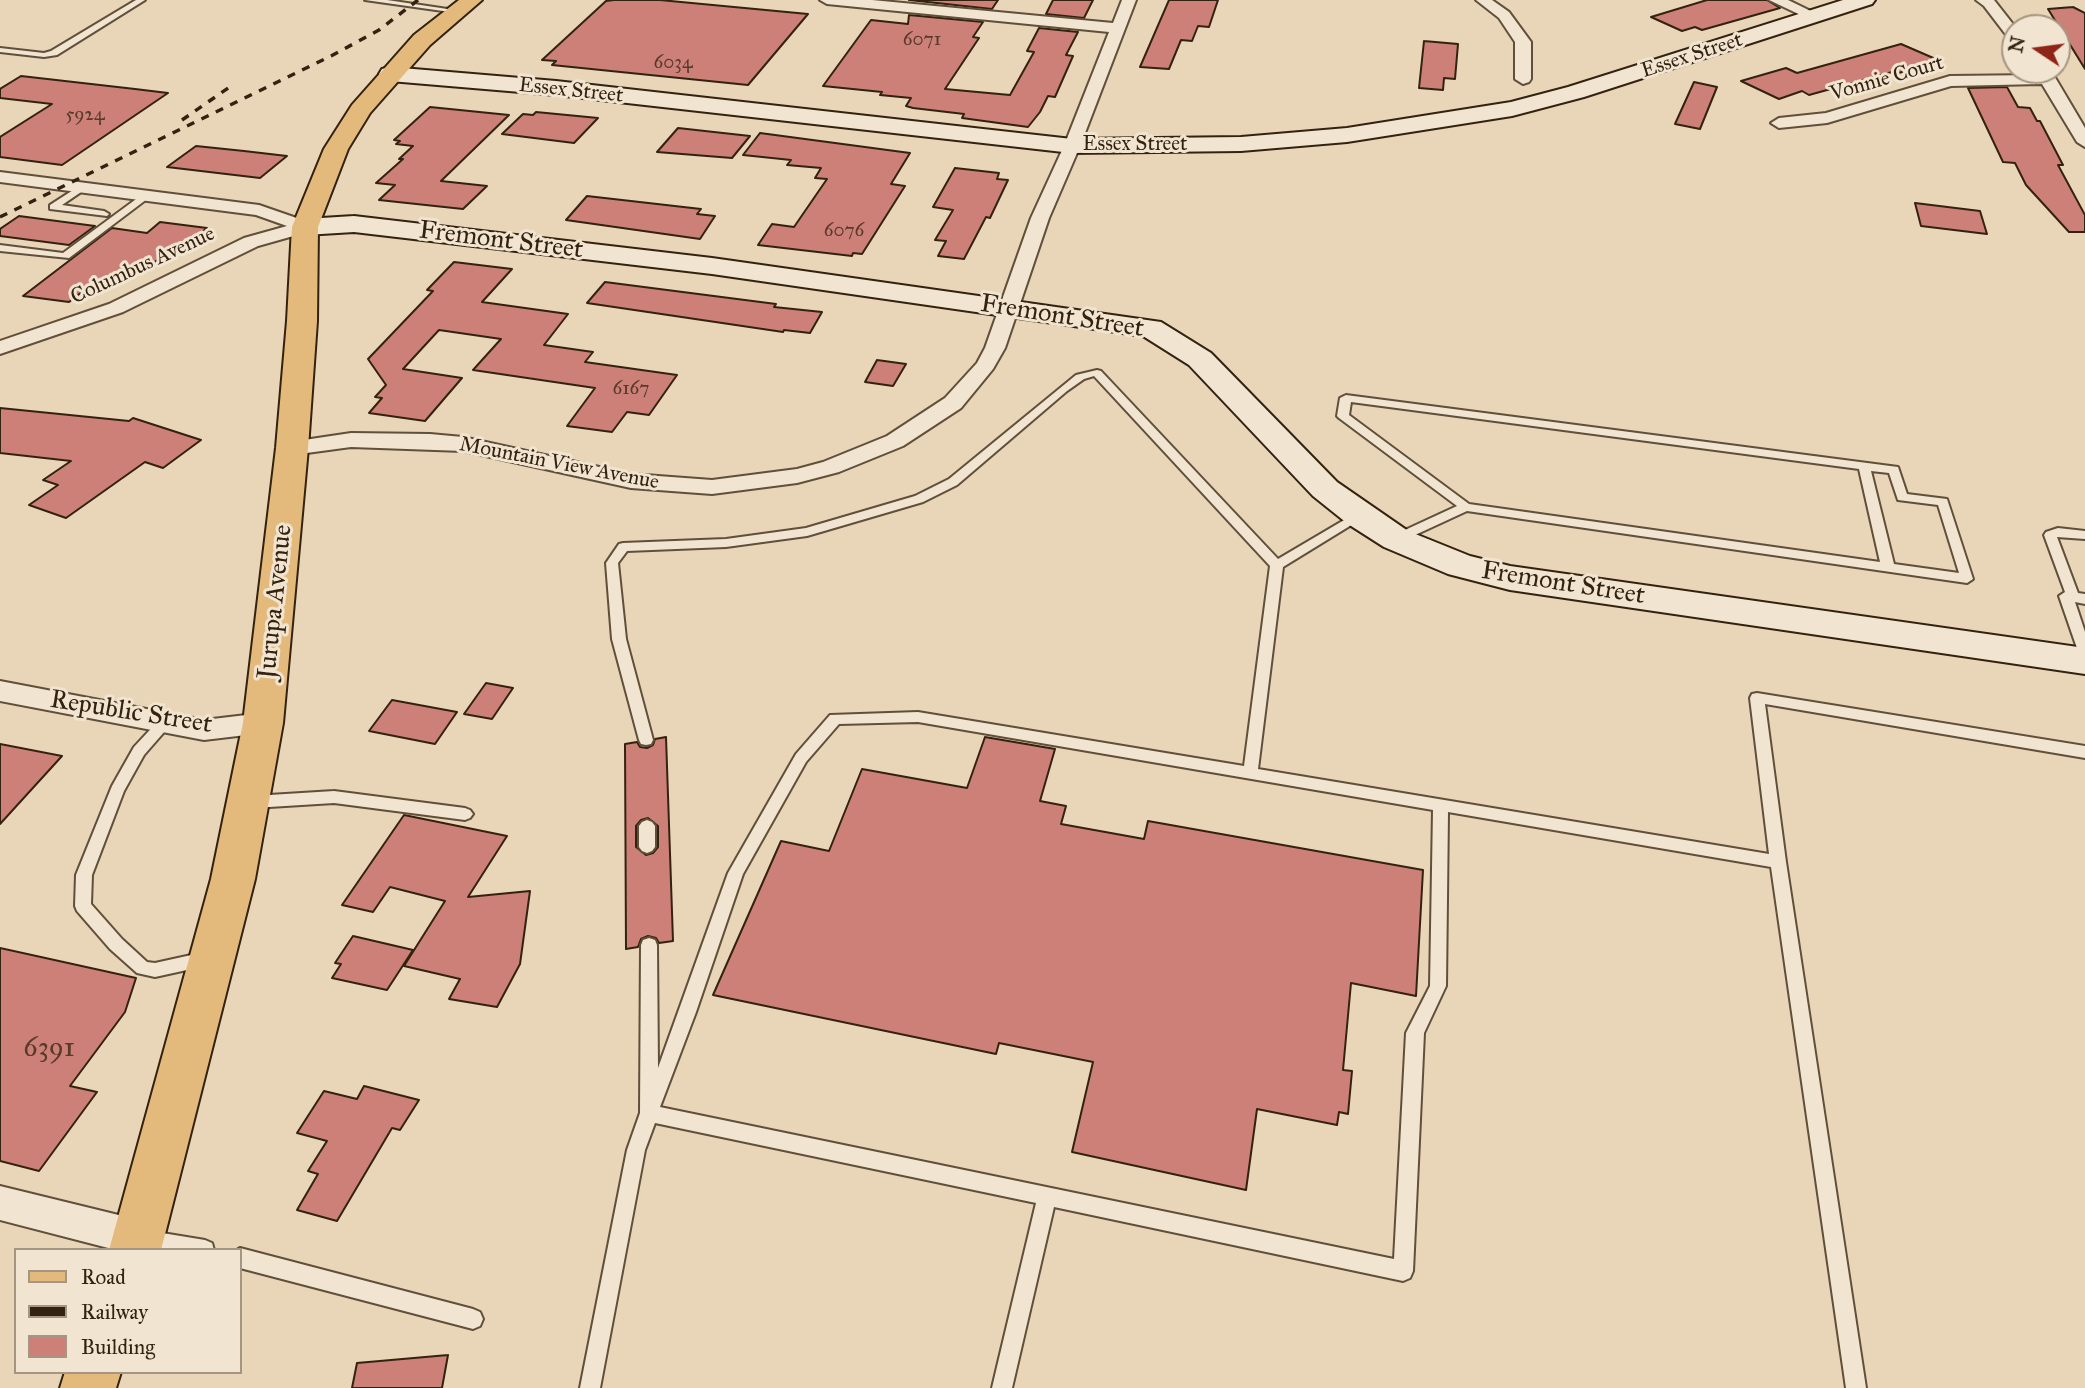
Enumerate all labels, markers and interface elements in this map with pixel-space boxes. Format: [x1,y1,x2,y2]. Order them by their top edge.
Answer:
north arrow [2001,14,2071,84]
street label: Essex Street [1638,28,1746,84]
house number: 6071 [903,29,941,51]
text: N [2004,34,2030,55]
street label: Vonnie Court [1827,51,1947,107]
house number: 6034 [654,52,692,74]
street label: Essex Street [517,73,625,109]
house number: 5924 [66,104,104,126]
street label: Essex Street [1082,132,1188,158]
street label: Fremont Street [417,215,585,267]
house number: 6076 [824,220,864,242]
street label: Columbus Avenue [67,222,219,310]
street label: Fremont Street [978,289,1146,345]
house number: 6167 [613,378,649,400]
street label: Mountain View Avenue [457,432,661,496]
street label: Jurupa Avenue [252,523,300,681]
street label: Fremont Street [1479,556,1647,612]
street label: Republic Street [48,685,214,741]
house number: 6391 [23,1032,75,1066]
legend [14,1248,242,1374]
text: Road [81,1264,126,1290]
text: Railway [81,1299,148,1325]
text: Building [81,1334,155,1360]

